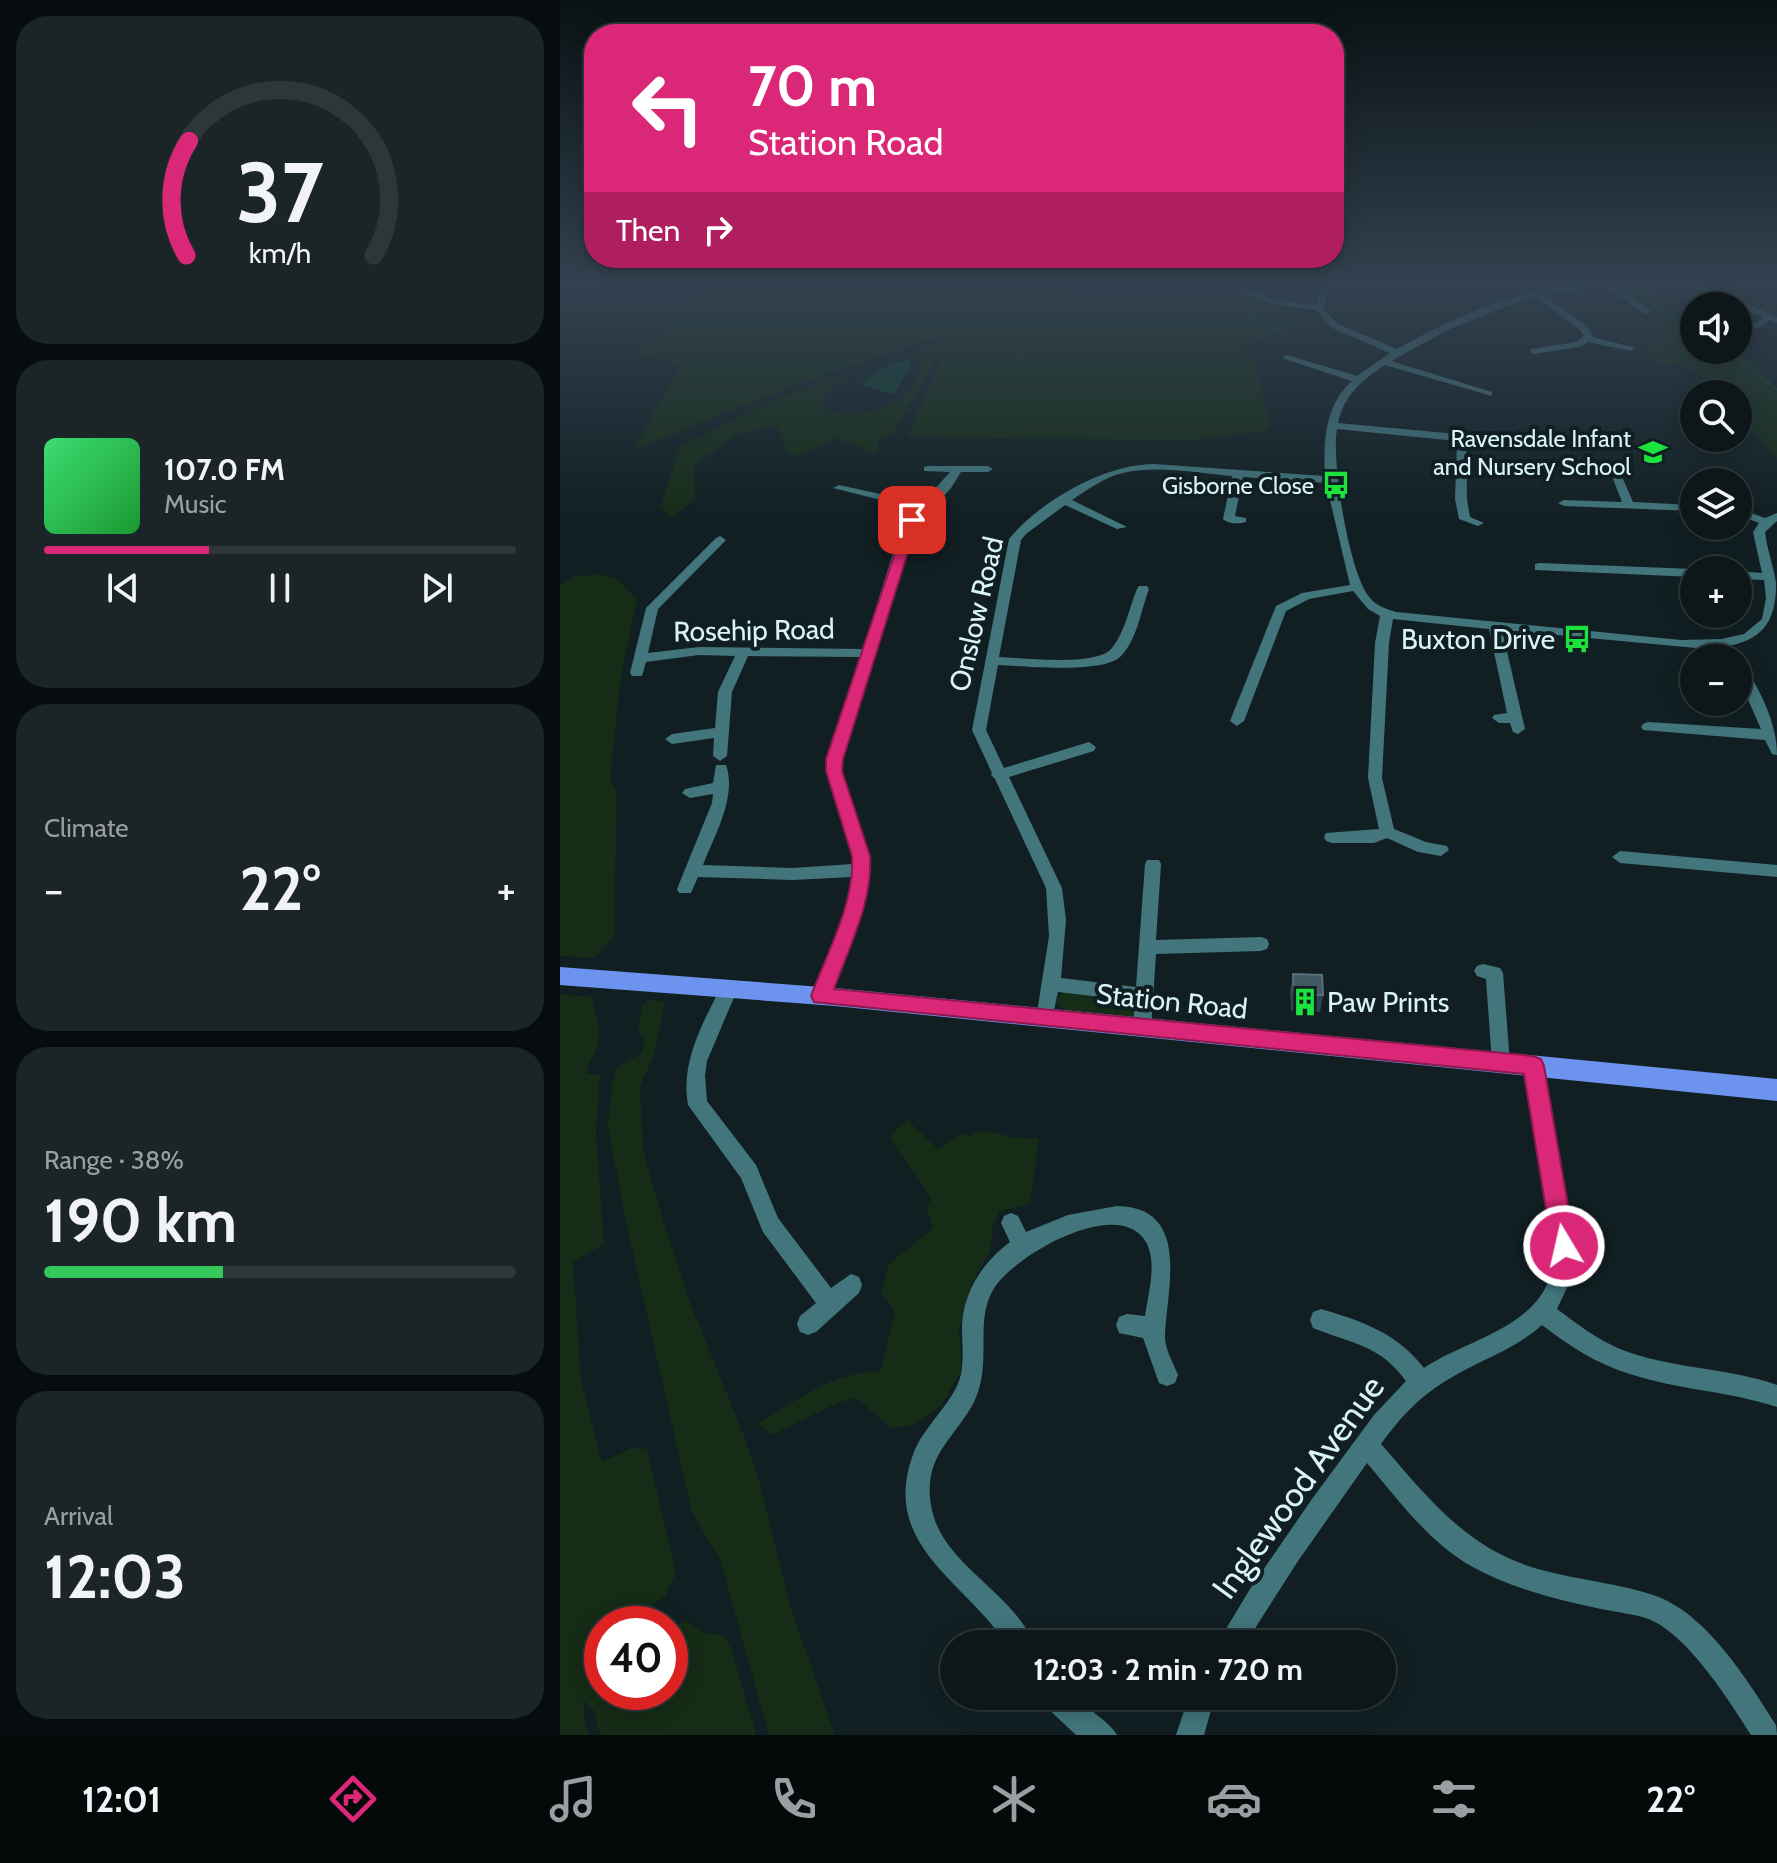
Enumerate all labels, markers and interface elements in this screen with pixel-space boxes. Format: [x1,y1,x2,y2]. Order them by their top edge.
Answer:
text: 70 m [748,52,877,120]
icon: left [616,56,720,160]
text: Station Road [748,120,943,164]
text: 37 [236,141,324,242]
icon: right [696,208,740,252]
text: Then [616,212,680,249]
text: km/h [249,235,311,270]
map controls [1680,292,1752,716]
button: sound [1680,292,1752,364]
button: search [1680,380,1752,452]
place label: Ravensdale Infant and Nursery School [1433,424,1631,481]
school or university icon: Ravensdale Infant and Nursery School [1638,437,1668,467]
text: 107.0 FM [164,451,285,488]
button: layers [1680,468,1752,540]
bus stop icon: Gisborne Close [1321,470,1351,500]
place label: Gisborne Close [1162,471,1314,500]
pin [878,486,946,554]
text: Music [164,488,227,520]
icon: arrive [890,498,934,542]
street label: Onslow Road [942,533,1010,695]
button: + [1680,556,1752,628]
icon: previous [101,566,145,610]
icon: pause [258,566,302,610]
icon: next [415,566,459,610]
street label: Rosehip Road [673,612,835,648]
place label: Buxton Drive [1401,622,1555,656]
bus stop icon: Buxton Drive [1562,624,1592,654]
button: − [1680,644,1752,716]
text: Climate [44,812,129,844]
text: 22° [240,852,320,925]
text: − [44,863,63,916]
text: + [497,863,516,916]
street label: Station Road [1095,976,1249,1026]
place label: Paw Prints [1327,985,1449,1019]
building icon: Paw Prints [1290,987,1320,1017]
text: Range · 38% [44,1144,184,1176]
text: 190 km [44,1184,237,1257]
position arrow [1522,1204,1606,1288]
street label: Inglewood Avenue [1203,1367,1393,1607]
text: Arrival [44,1500,113,1532]
text: 12:03 [44,1540,186,1613]
speed limit sign: 40 [584,1606,688,1710]
text: 12:03 · 2 min · 720 m [1033,1651,1303,1688]
icon: directions [325,1771,381,1827]
icon: music [545,1771,601,1827]
icon: phone [766,1771,822,1827]
icon: climate [986,1771,1042,1827]
icon: car [1206,1771,1262,1827]
icon: filters [1426,1771,1482,1827]
text: 12:01 [82,1777,161,1821]
text: 22° [1646,1777,1695,1821]

